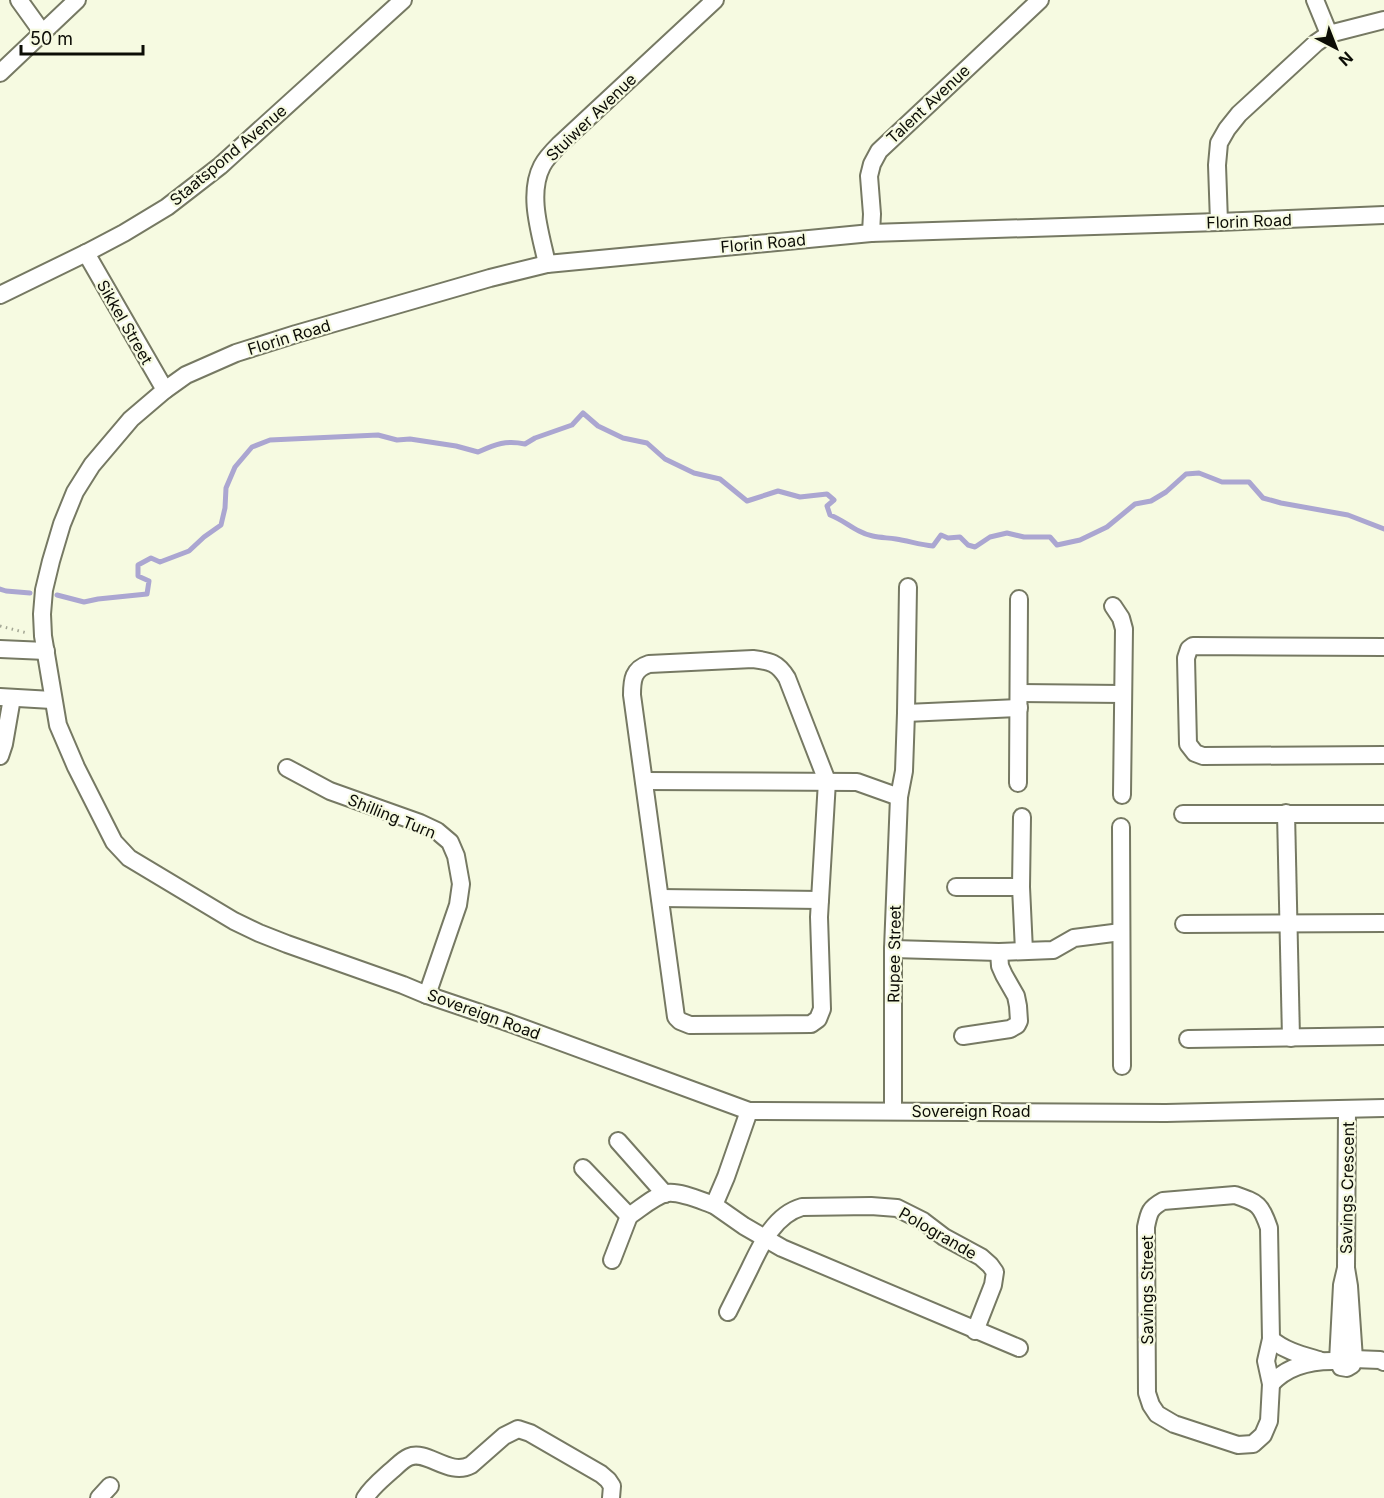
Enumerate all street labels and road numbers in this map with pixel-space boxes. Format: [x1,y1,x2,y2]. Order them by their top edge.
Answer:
street label: Talent Avenue [882,60,974,148]
street label: Stuiwer Avenue [542,69,640,165]
street label: Staatspond Avenue [165,100,291,210]
street label: Florin Road [1206,210,1292,232]
street label: Florin Road [719,229,807,257]
street label: Sikkel Street [93,276,157,368]
street label: Florin Road [245,315,333,359]
street label: Shilling Turn [345,789,439,843]
street label: Rupee Street [883,905,905,1003]
street label: Sovereign Road [425,984,543,1044]
street label: Sovereign Road [912,1101,1030,1121]
street label: Savings Crescent [1336,1122,1358,1254]
street label: Pologrande [896,1203,980,1263]
street label: Savings Street [1137,1235,1157,1345]

